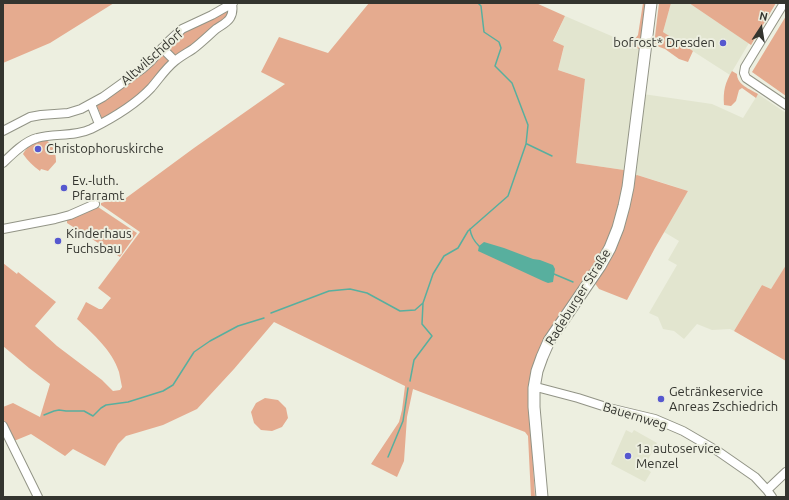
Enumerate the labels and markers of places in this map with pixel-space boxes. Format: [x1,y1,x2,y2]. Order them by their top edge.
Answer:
place label: bofrost* Dresden [613,35,715,51]
marker: bofrost* Dresden [718,38,728,48]
place label: Christophoruskirche [46,141,164,157]
marker: Christophoruskirche [33,144,43,154]
place label: Ev.-luth. Pfarramt [72,173,124,204]
marker: Ev.-luth. Pfarramt [59,183,69,193]
place label: Kinderhaus Fuchsbau [66,226,132,257]
marker: Kinderhaus Fuchsbau [53,236,63,246]
place label: Getränkeservice Anreas Zschiedrich [669,384,778,415]
marker: Getränkeservice Anreas Zschiedrich [656,394,666,404]
place label: 1a autoservice Menzel [636,441,720,472]
marker: 1a autoservice Menzel [623,451,633,461]

